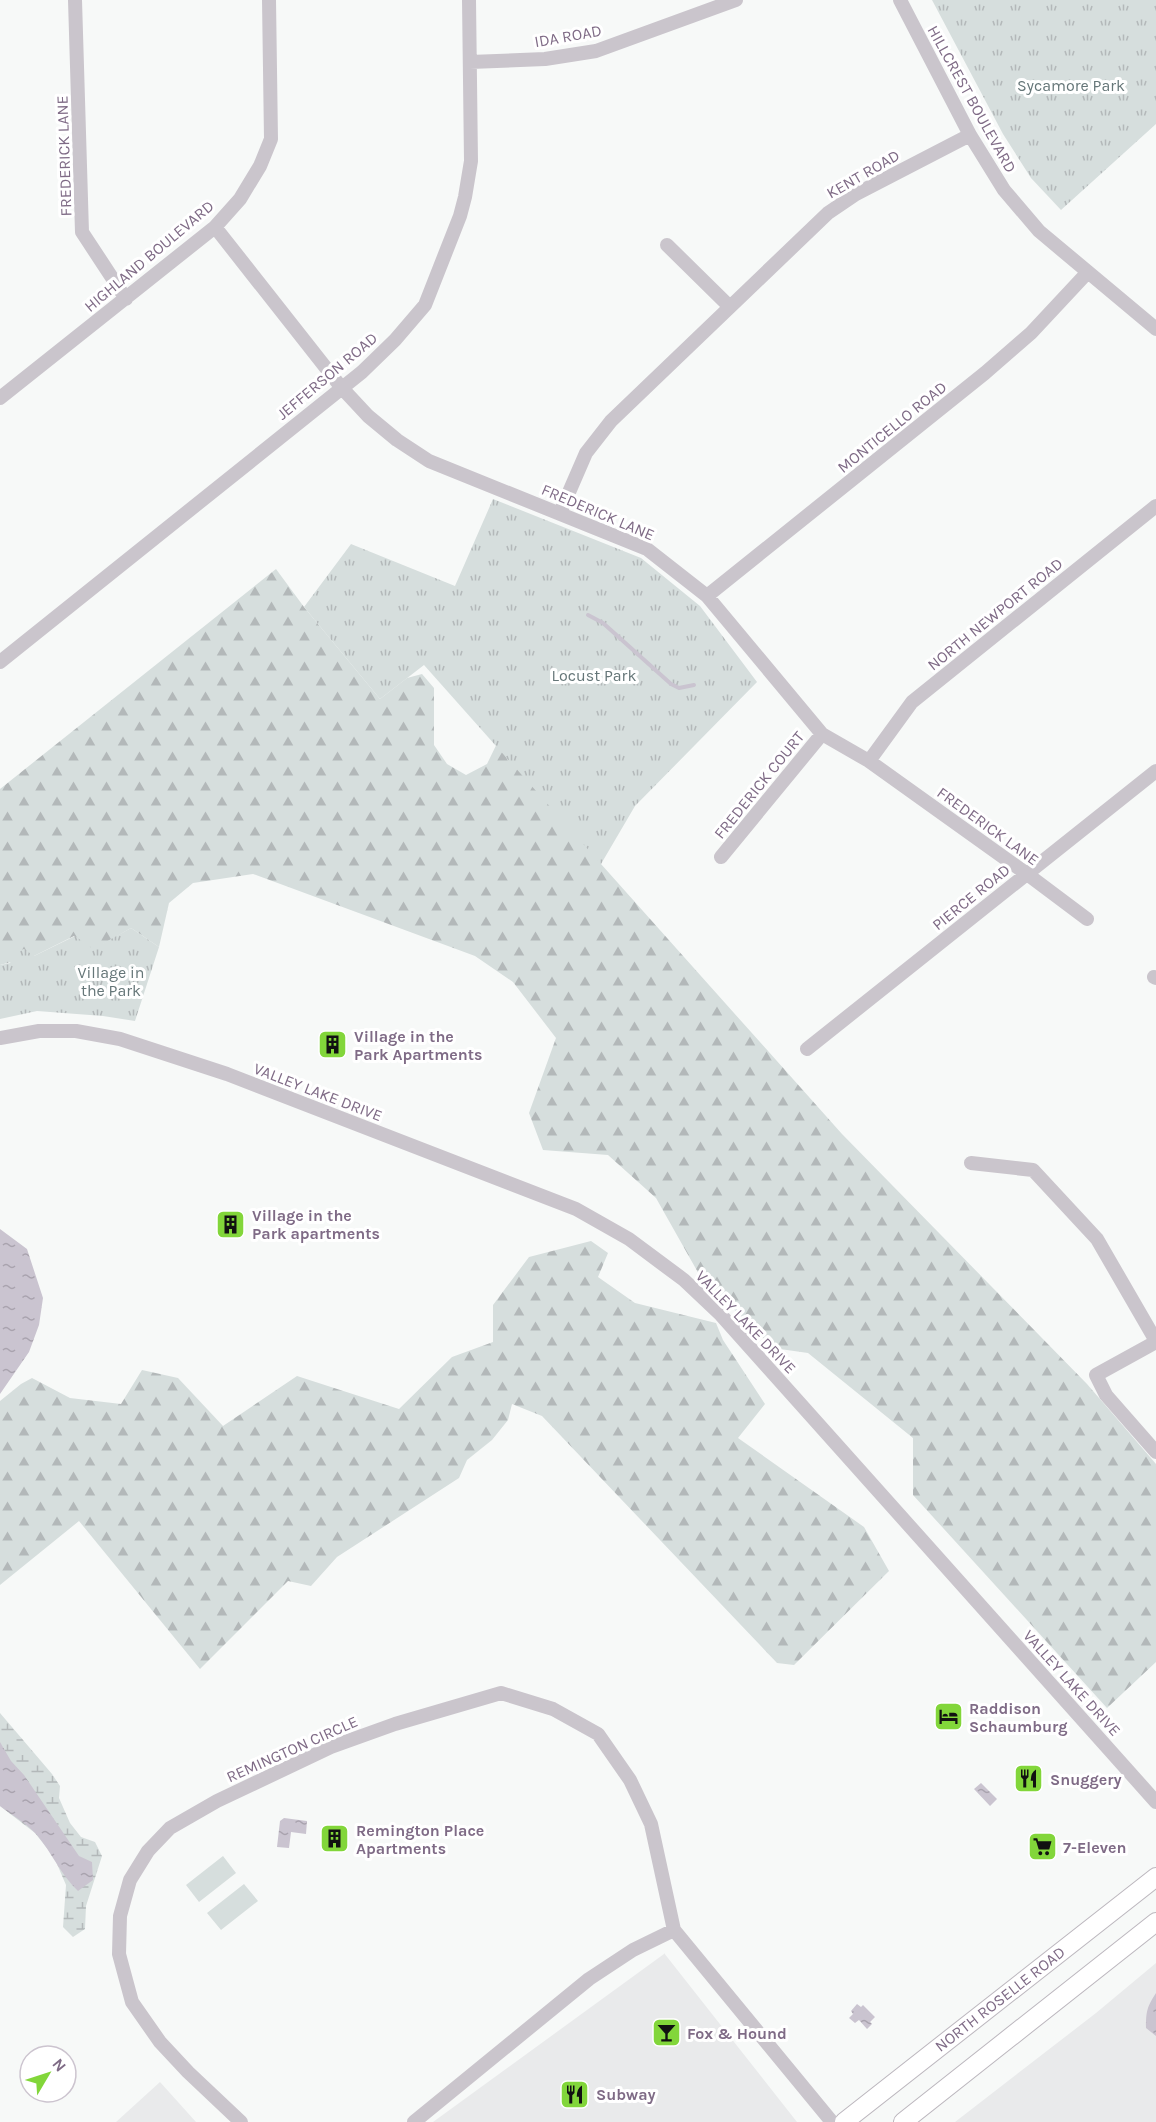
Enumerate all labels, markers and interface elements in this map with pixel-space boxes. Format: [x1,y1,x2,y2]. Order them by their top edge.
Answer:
street label: IDA ROAD [533,21,603,51]
street label: HILLCREST BOULEVARD [924,22,1020,176]
park label: Sycamore Park [1017,76,1125,95]
street label: FREDERICK LANE [52,95,76,217]
street label: KENT ROAD [823,145,903,203]
street label: HIGHLAND BOULEVARD [80,196,218,316]
street label: JEFFERSON ROAD [273,328,381,424]
street label: MONTICELLO ROAD [834,377,950,477]
street label: FREDERICK LANE [539,480,657,544]
street label: NORTH NEWPORT ROAD [924,554,1066,674]
park label: Locust Park [552,666,636,685]
street label: FREDERICK COURT [710,727,808,843]
street label: FREDERICK LANE [933,783,1043,869]
street label: PIERCE ROAD [928,860,1014,934]
park label: Village in the Park [77,963,145,1000]
place label: Village in the Park Apartments [354,1027,483,1064]
building icon: Village in the Park Apartments [317,1029,349,1061]
street label: VALLEY LAKE DRIVE [251,1059,385,1125]
place label: Village in the Park apartments [252,1206,380,1243]
building icon: Village in the Park apartments [215,1208,247,1240]
street label: VALLEY LAKE DRIVE [692,1266,800,1378]
street label: VALLEY LAKE DRIVE [1019,1626,1125,1740]
place label: Raddison Schaumburg [969,1699,1068,1736]
hotel icon: Raddison Schaumburg [932,1701,964,1733]
street label: REMINGTON CIRCLE [223,1712,361,1786]
restaurant icon: Snuggery [1013,1763,1045,1795]
place label: Snuggery [1050,1770,1122,1789]
place label: Remington Place Apartments [356,1821,484,1858]
building icon: Remington Place Apartments [319,1823,351,1855]
supermarket icon: 7-Eleven [1026,1831,1058,1863]
place label: 7-Eleven [1063,1838,1126,1857]
street label: NORTH ROSELLE ROAD [931,1942,1069,2056]
bar icon: Fox & Hound [650,2017,682,2049]
place label: Fox & Hound [687,2024,787,2043]
north arrow [18,2044,78,2104]
text: N [48,2054,70,2075]
restaurant icon: Subway [559,2078,591,2110]
place label: Subway [596,2085,656,2104]

